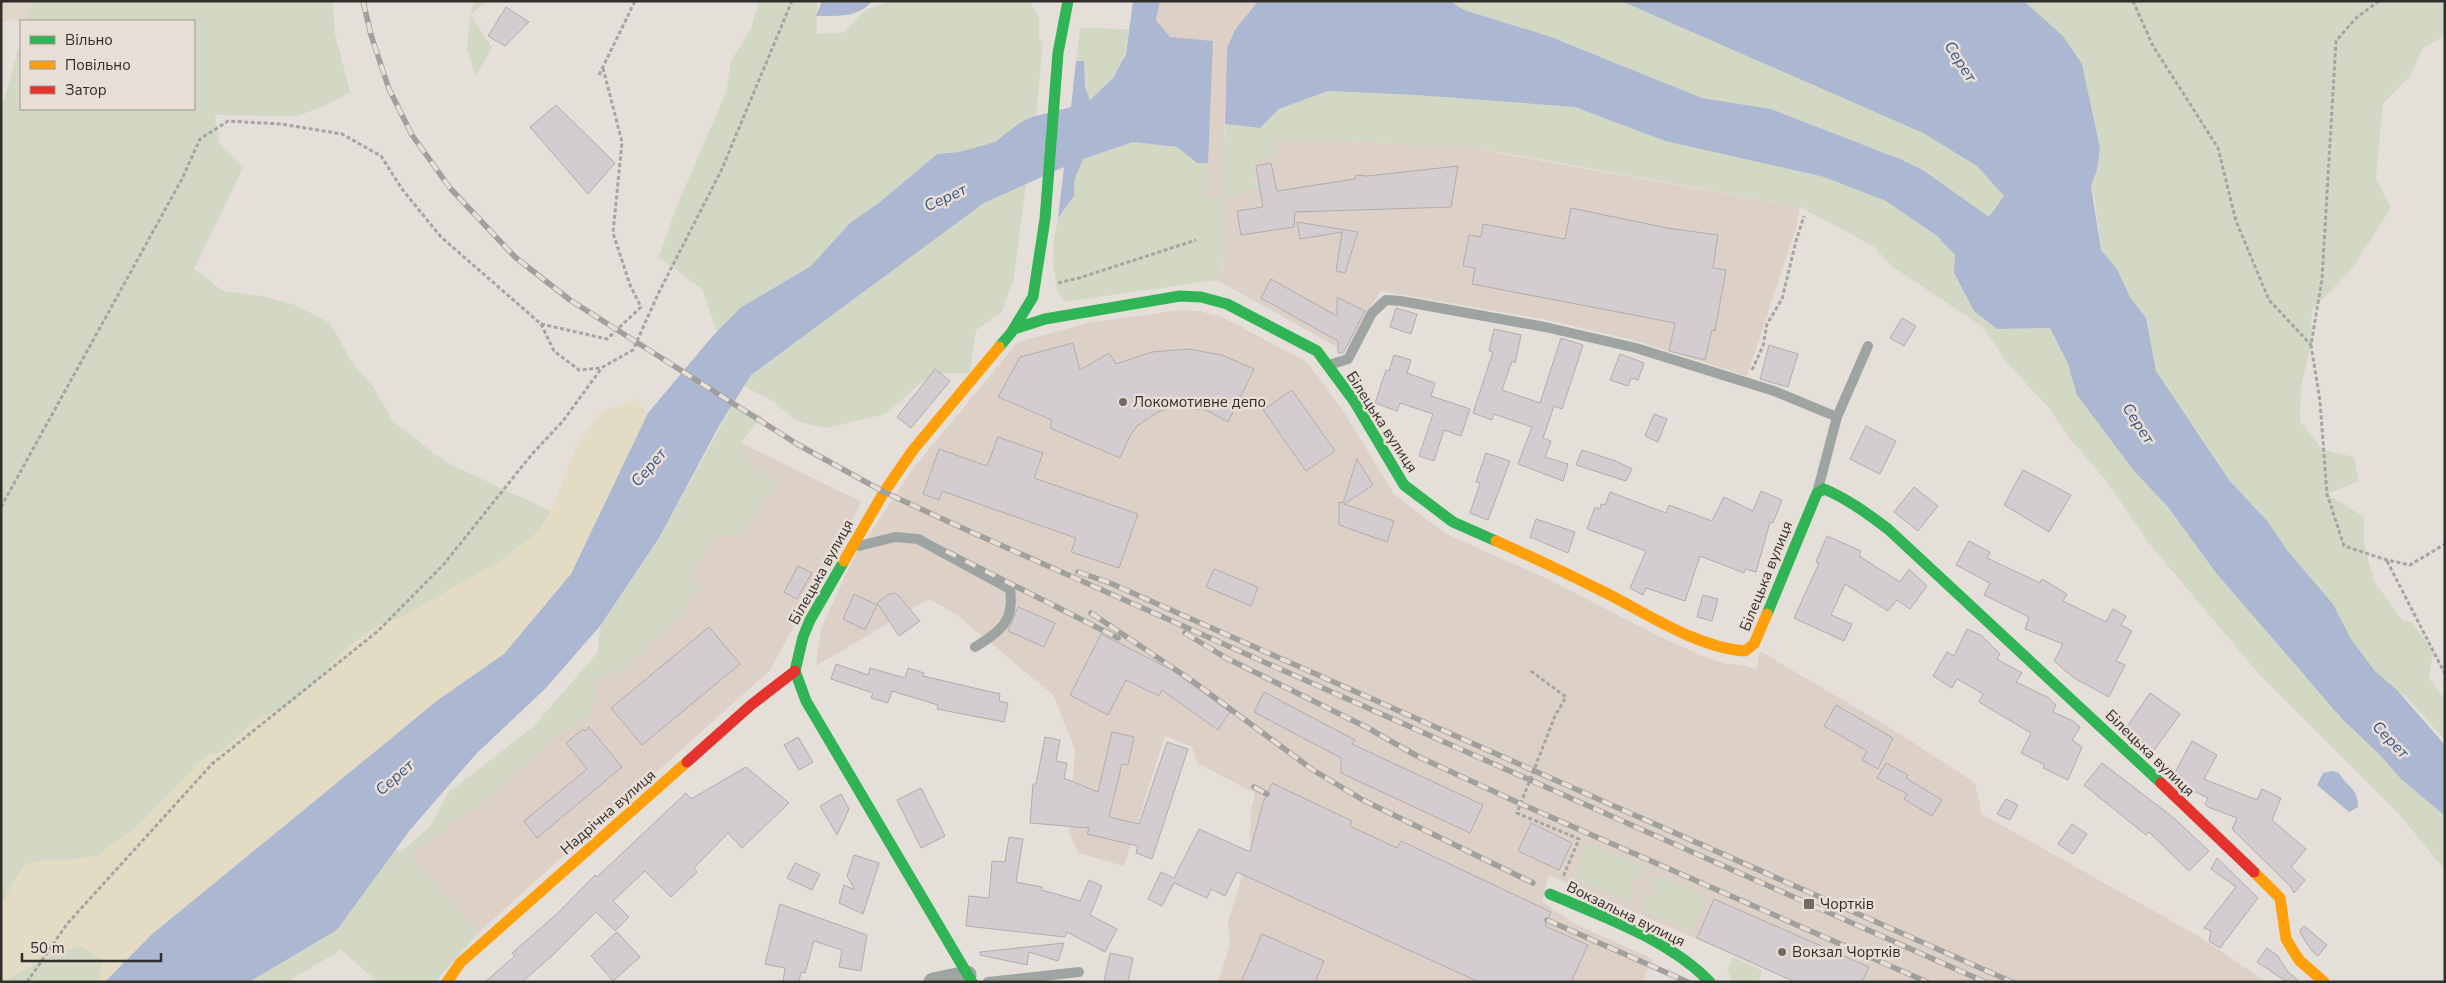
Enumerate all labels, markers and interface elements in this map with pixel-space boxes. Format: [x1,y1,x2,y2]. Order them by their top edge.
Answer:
legend [20,20,195,110]
text: Вільно [65,30,113,50]
water label: Серет [1939,37,1982,87]
text: Повільно [65,55,131,75]
text: Затор [65,80,107,100]
water label: Серет [921,178,971,217]
street label: Білецька вулиця [1342,367,1422,477]
place label: Локомотивне депо [1133,392,1266,412]
marker: Локомотивне депо [1117,396,1129,408]
water label: Серет [2117,399,2160,449]
water label: Серет [626,443,672,492]
street label: Білецька вулиця [784,516,858,628]
street label: Білецька вулиця [1735,518,1797,634]
street label: Білецька вулиця [2101,705,2199,801]
water label: Серет [2367,716,2414,764]
water label: Серет [371,754,419,801]
street label: Надрічна вулиця [556,765,660,859]
street label: Вокзальна вулиця [1563,877,1689,951]
place label: Чортків [1820,894,1874,914]
marker: Чортків [1802,897,1816,911]
scale bar [22,930,161,962]
text: 50 m [30,938,65,958]
place label: Вокзал Чортків [1792,942,1900,962]
marker: Вокзал Чортків [1776,946,1788,958]

